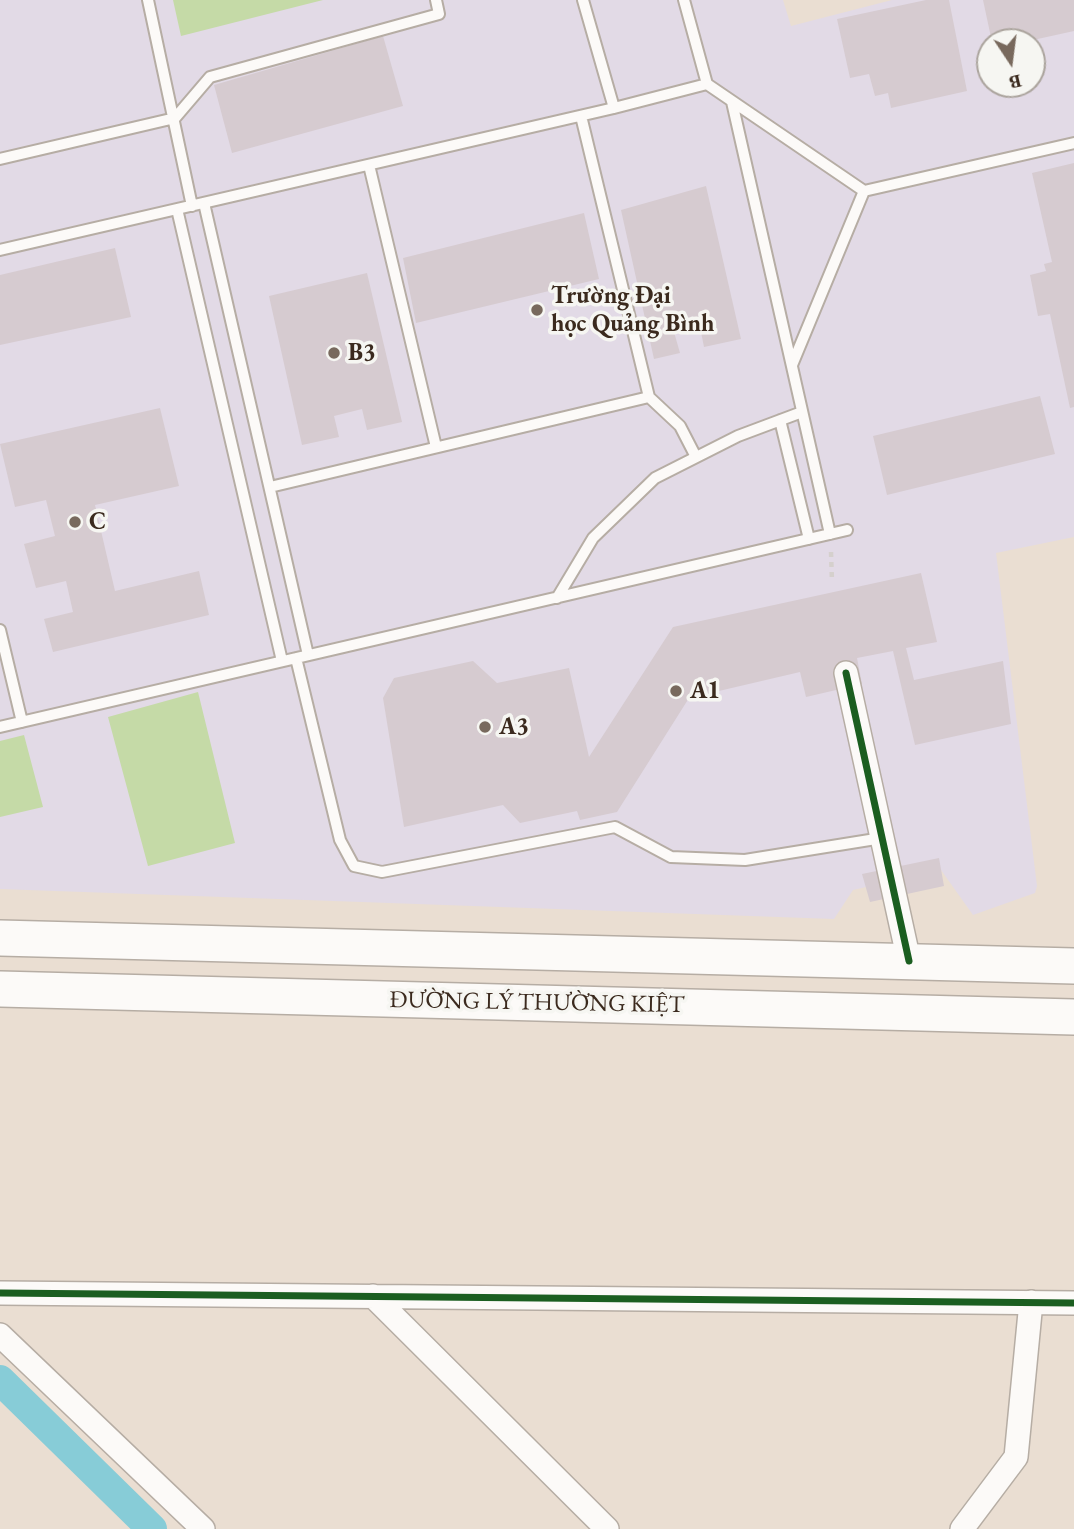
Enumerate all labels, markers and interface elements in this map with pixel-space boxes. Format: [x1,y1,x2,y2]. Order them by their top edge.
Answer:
north arrow [976,28,1046,98]
text: B [1007,68,1024,96]
place label: Trường Đại học Quảng Bình [551,282,714,338]
marker: Trường Đại học Quảng Bình [529,302,545,318]
place label: B3 [348,339,376,367]
marker: B3 [326,345,342,361]
place label: C [89,508,106,536]
marker: C [67,514,83,530]
place label: A1 [690,677,720,705]
marker: A1 [668,683,684,699]
place label: A3 [499,713,529,741]
marker: A3 [477,719,493,735]
street label: ĐƯỜNG LÝ THƯỜNG KIỆT [389,986,685,1020]

